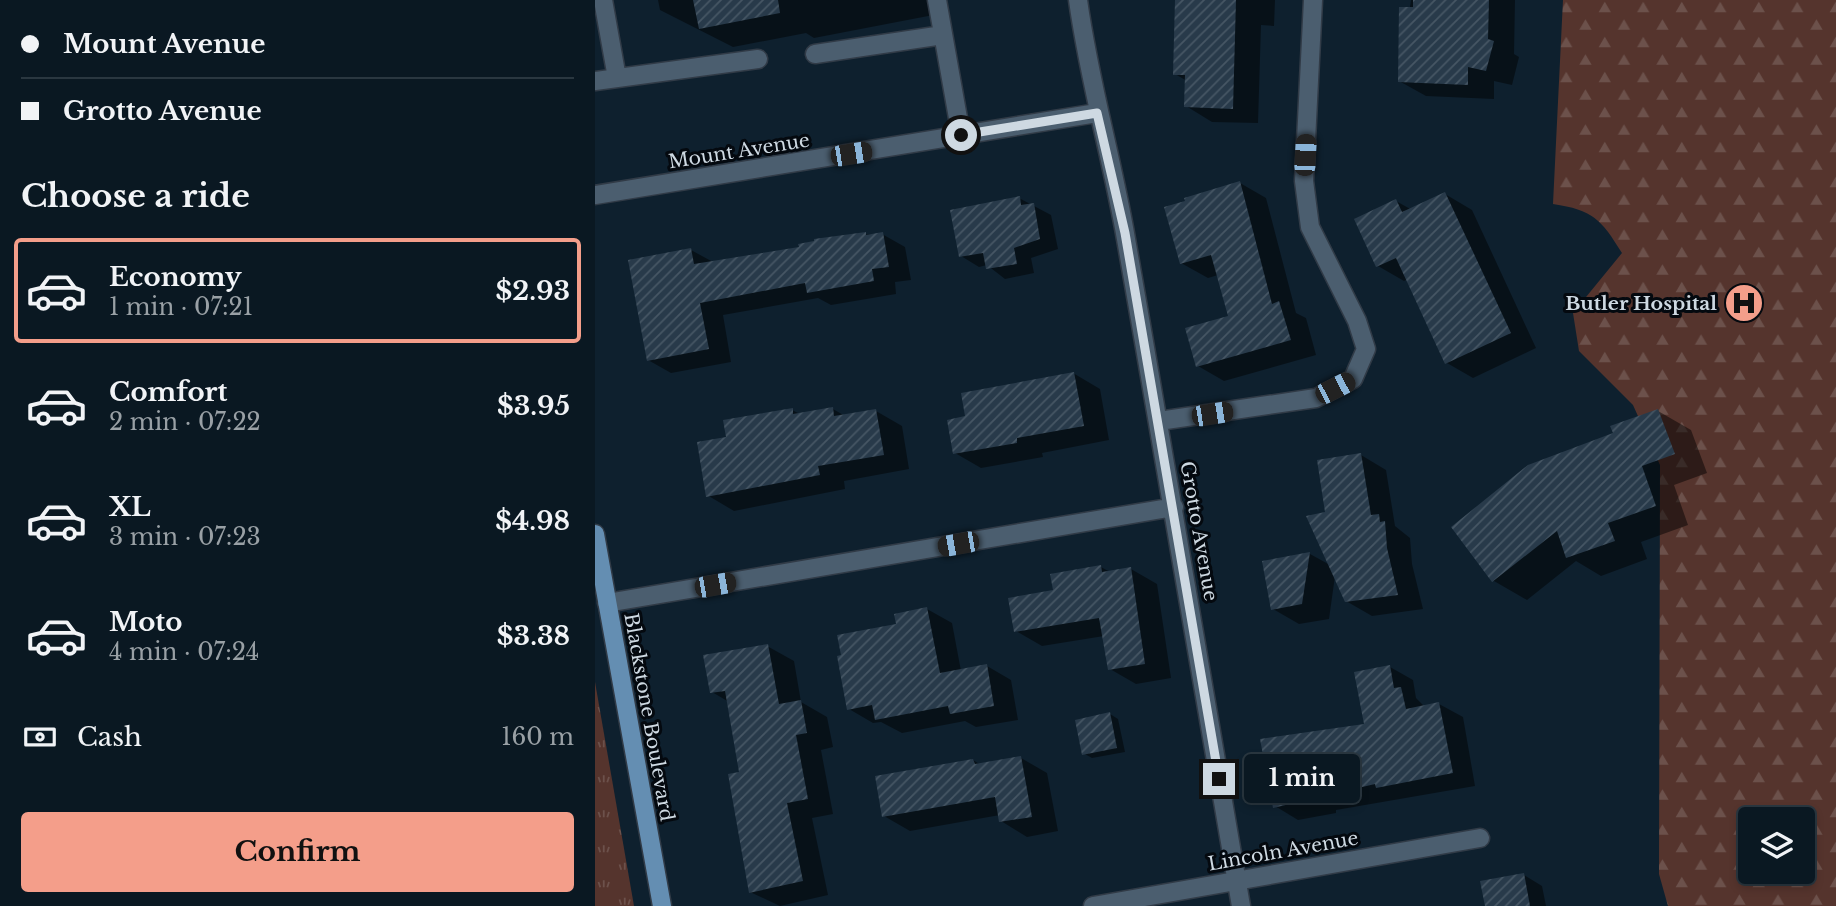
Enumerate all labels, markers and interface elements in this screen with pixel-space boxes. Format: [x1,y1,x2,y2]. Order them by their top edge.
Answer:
text: Mount Avenue [63,28,266,60]
text: Grotto Avenue [63,95,262,127]
route start [945,119,977,151]
street label: Mount Avenue [667,128,811,174]
car [1294,133,1317,177]
car [829,140,874,168]
text: Choose a ride [21,176,250,216]
icon: car [25,259,88,322]
text: Economy [109,261,242,293]
text: $2.93 [495,275,570,307]
hospital icon: Butler Hospital [1723,282,1765,324]
place label: Butler Hospital [1565,292,1717,315]
text: 1 min · 07:21 [109,293,253,321]
car [1312,369,1359,407]
icon: car [25,374,88,437]
text: Comfort [109,376,227,408]
text: $3.95 [497,390,570,422]
car [1190,400,1235,428]
text: 2 min · 07:22 [109,408,261,436]
street label: Grotto Avenue [1175,459,1223,603]
icon: car [25,489,88,552]
text: XL [109,491,151,523]
text: $4.98 [495,505,570,537]
text: 3 min · 07:23 [109,523,261,551]
car [936,530,981,558]
car [693,571,738,599]
icon: car [25,604,88,667]
text: Moto [109,606,182,638]
street label: Blackstone Boulevard [619,611,679,823]
text: $3.38 [497,620,570,652]
text: 4 min · 07:24 [109,638,259,666]
icon: cash [21,718,59,756]
text: Cash [77,721,142,753]
text: 160 m [501,723,574,751]
callout: 1 min [1243,754,1359,804]
route end [1203,763,1235,795]
text: 1 min [1269,764,1335,792]
map controls [1738,807,1815,884]
button: layers [1738,807,1815,884]
button: Confirm [21,812,574,892]
street label: Lincoln Avenue [1206,826,1360,876]

